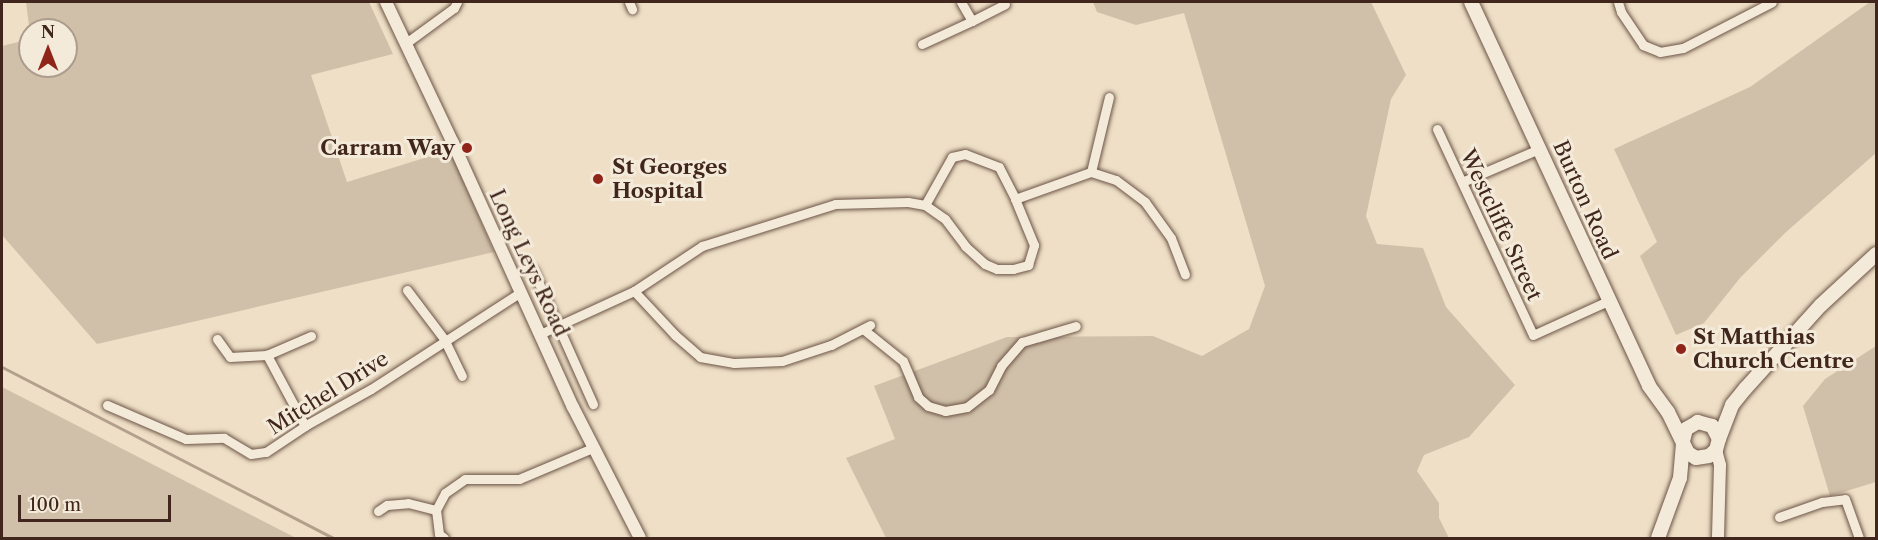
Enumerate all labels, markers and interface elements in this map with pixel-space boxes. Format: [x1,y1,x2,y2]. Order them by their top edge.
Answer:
north arrow [18,18,78,78]
text: N [41,22,55,42]
place label: Carram Way [319,135,455,161]
street label: Burton Road [1548,137,1622,263]
marker: Carram Way [460,141,474,155]
street label: Westcliffe Street [1455,145,1547,305]
place label: St Georges Hospital [612,154,727,204]
marker: St Georges Hospital [589,170,607,188]
street label: Long Leys Road [484,185,574,341]
place label: St Matthias Church Centre [1693,324,1854,374]
marker: St Matthias Church Centre [1674,342,1688,356]
street label: Mitchel Drive [263,346,393,440]
scale bar [21,483,174,521]
text: 100 m [29,494,81,516]

